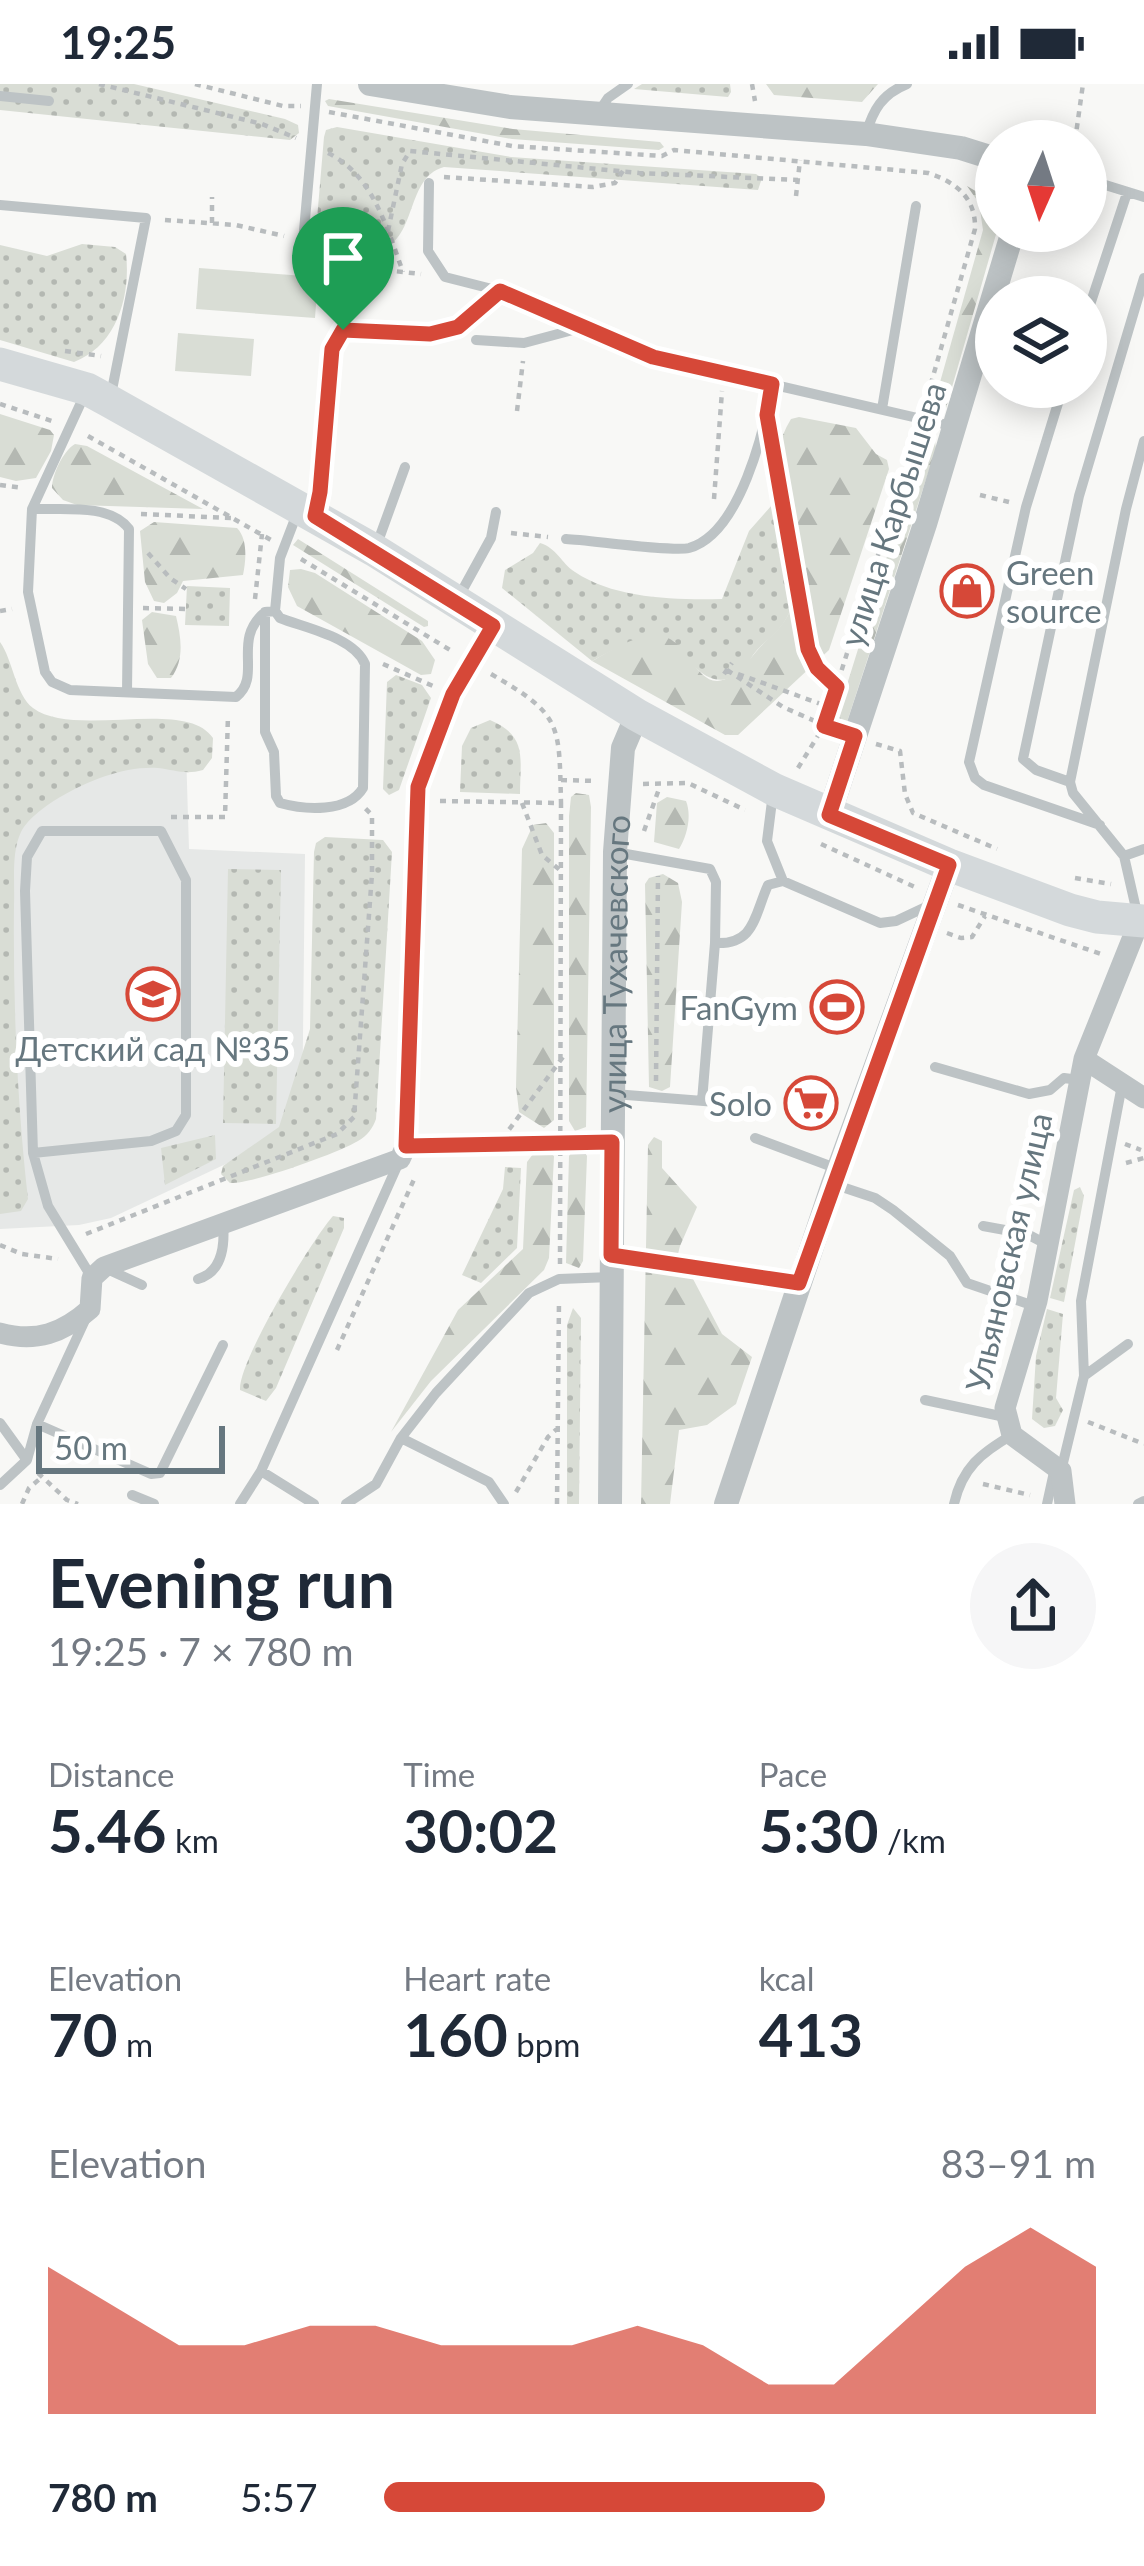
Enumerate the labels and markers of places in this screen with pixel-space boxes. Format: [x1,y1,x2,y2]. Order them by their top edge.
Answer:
pin [292,207,394,330]
place label: Green source [1006,552,1102,630]
shop icon: Green source [939,563,995,619]
school or university icon: Детский сад №35 [125,966,181,1022]
sports icon: FanGym [809,979,865,1035]
place label: FanGym [680,987,798,1027]
place label: Детский сад №35 [16,1028,290,1068]
supermarket icon: Solo [783,1075,839,1131]
place label: Solo [709,1083,772,1123]

